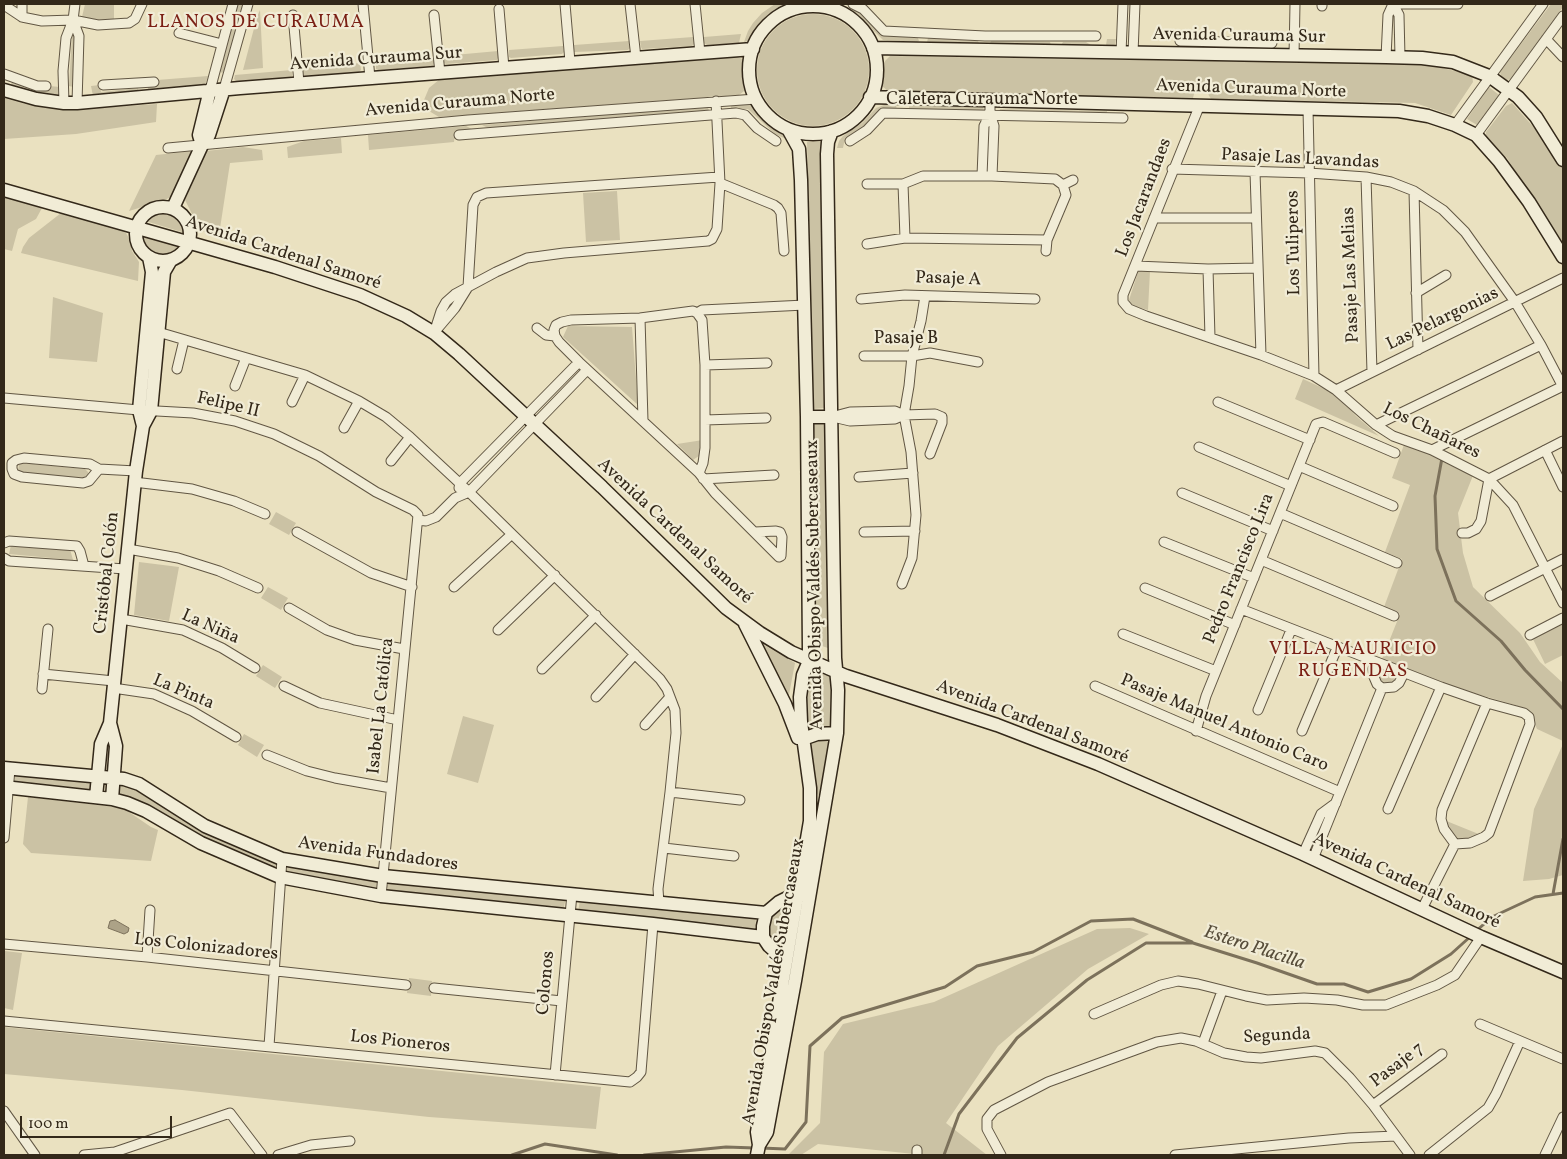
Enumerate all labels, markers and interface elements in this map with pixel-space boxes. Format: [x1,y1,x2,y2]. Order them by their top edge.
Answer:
district label: LLANOS DE CURAUMA [145,13,367,35]
street label: Avenida Curauma Sur [1152,25,1326,49]
street label: Avenida Curauma Sur [289,43,463,77]
street label: Avenida Curauma Norte [1155,76,1347,104]
street label: Avenida Curauma Norte [364,85,556,123]
street label: Caletera Curauma Norte [886,90,1078,112]
street label: Los Jacarandaes [1112,136,1178,260]
street label: Pasaje Las Lavandas [1220,145,1380,175]
street label: Los Tuliperos [1283,190,1307,296]
street label: Pasaje Las Melias [1339,207,1365,343]
street label: Avenida Cardenal Samoré [182,212,384,296]
street label: Pasaje A [915,268,981,292]
street label: Las Pelargonias [1383,283,1503,357]
street label: Pasaje B [874,329,938,351]
street label: Felipe II [195,388,261,424]
street label: Los Chañares [1379,399,1483,465]
street label: Avenida Obispo Valdés Subercaseaux [803,439,829,731]
street label: Avenida Cardenal Samoré [592,454,756,610]
street label: Pedro Francisco Lira [1200,490,1280,648]
street label: Cristóbal Colón [91,511,125,635]
street label: La Niña [178,606,242,650]
street label: Isabel La Católica [364,637,400,775]
district label: VILLA MAURICIO RUGENDAS [1267,640,1439,684]
street label: La Pinta [149,670,217,716]
street label: Pasaje Manuel Antonio Caro [1117,670,1331,778]
street label: Avenida Cardenal Samoré [933,676,1131,770]
street label: Avenida Cardenal Samoré [1309,829,1503,935]
street label: Avenida Fundadores [297,833,459,877]
street label: Avenida Obispo Valdés Subercaseaux [739,837,811,1127]
water label: Estero Placilla [1201,922,1307,976]
street label: Los Colonizadores [133,930,279,966]
street label: Colonos [533,950,561,1016]
street label: Segunda [1243,1024,1311,1050]
street label: Los Pioneros [349,1027,451,1059]
street label: Pasaje 7 [1367,1039,1429,1093]
scale bar [22,1106,175,1138]
text: 100 m [28,1114,68,1135]

